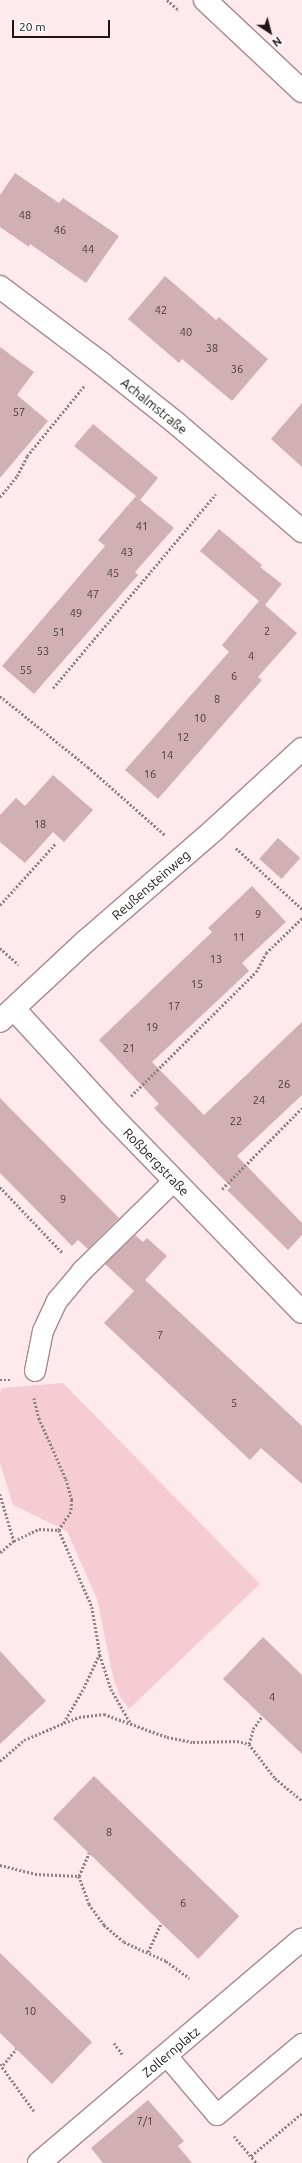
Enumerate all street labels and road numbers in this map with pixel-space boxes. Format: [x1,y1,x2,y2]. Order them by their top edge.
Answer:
street label: Achalmstraße [118,375,190,437]
street label: Reußensteinweg [109,847,193,923]
street label: Roßbergstraße [120,1125,192,1199]
street label: Zollernplatz [139,2024,203,2080]

